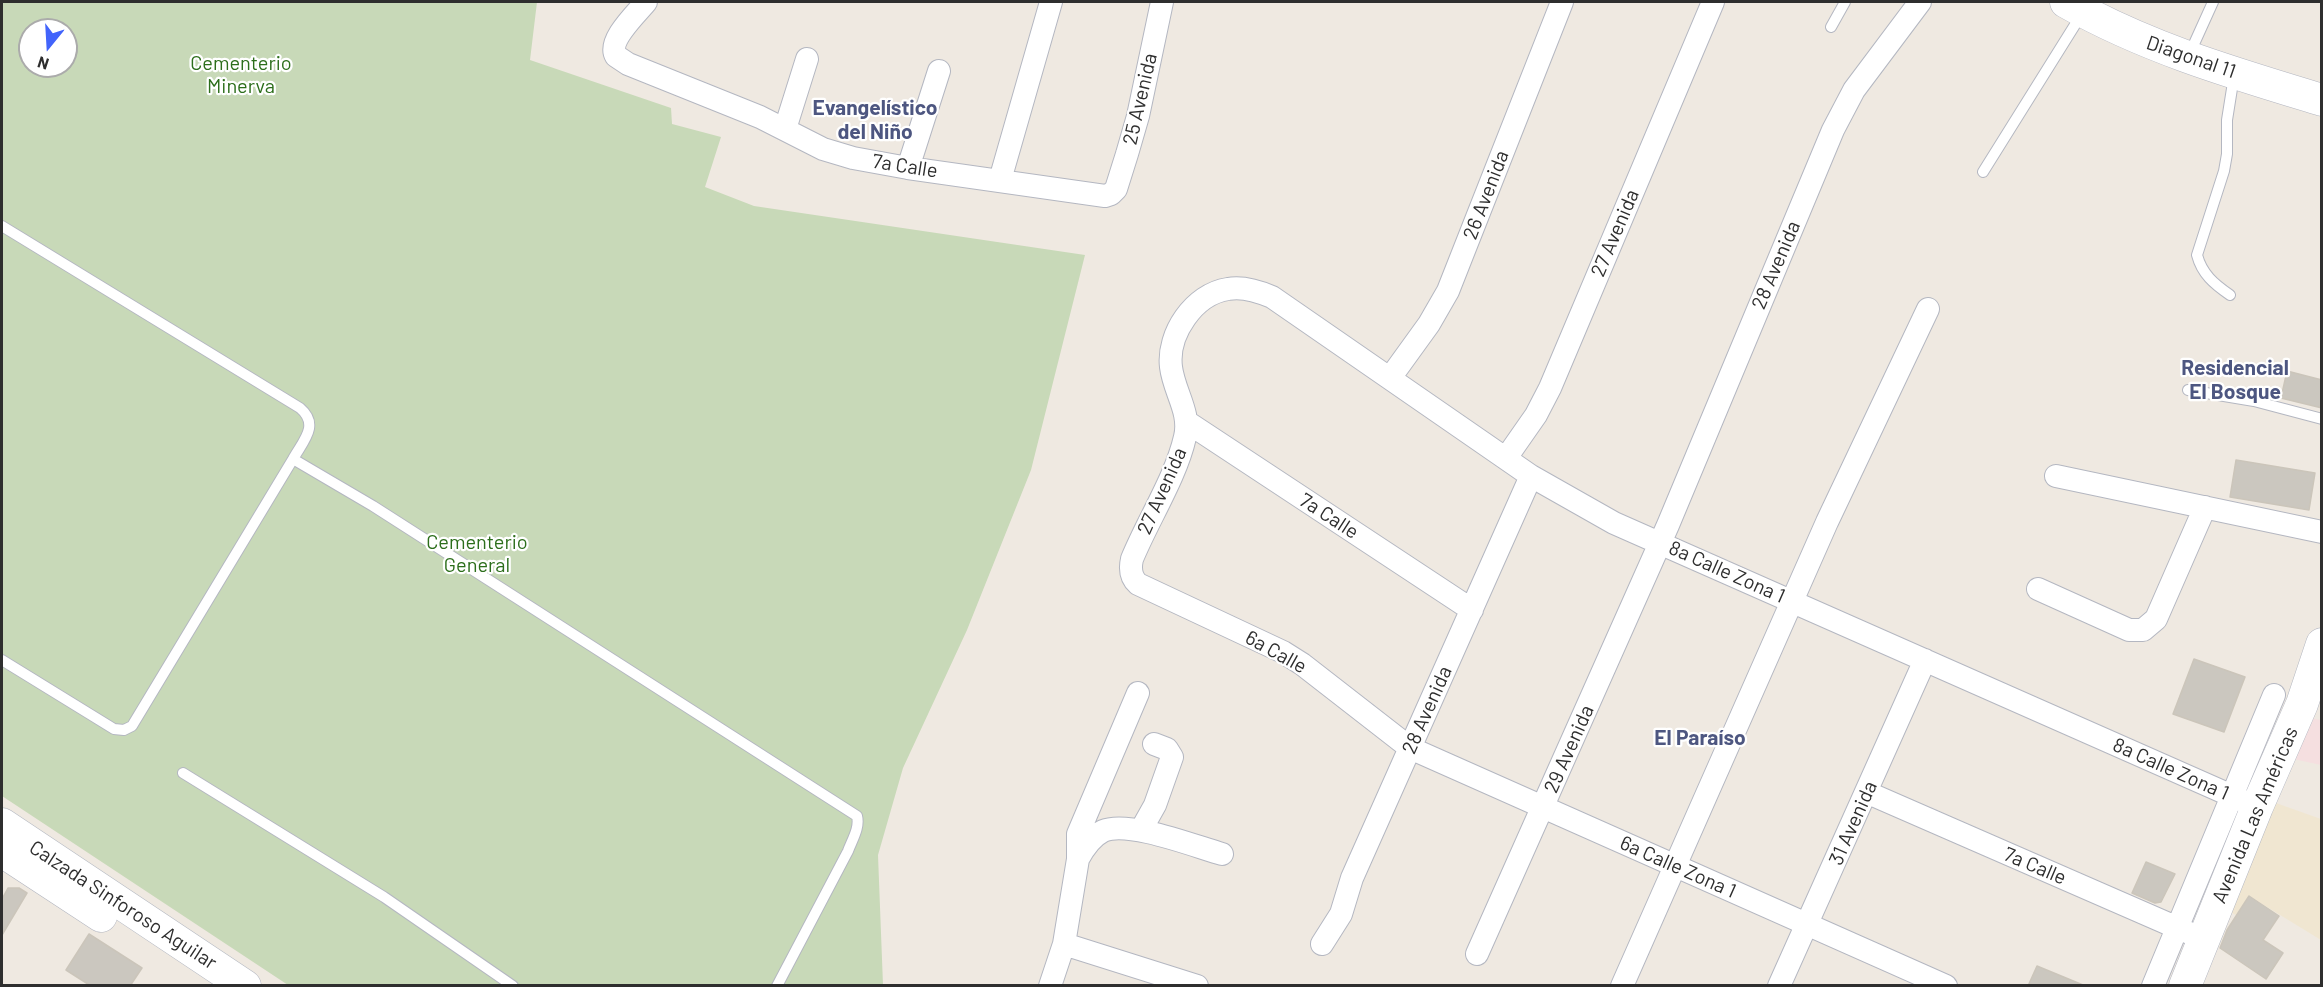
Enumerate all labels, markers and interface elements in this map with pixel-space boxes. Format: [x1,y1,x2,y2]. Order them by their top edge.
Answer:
north arrow [18,18,78,78]
street label: Diagonal 11 [2143,31,2239,83]
park label: Cementerio Minerva [190,51,292,98]
street label: 25 Avenida [1118,51,1162,147]
text: N [35,53,51,74]
district label: Evangelístico del Niño [812,95,938,145]
street label: 26 Avenida [1458,147,1514,243]
street label: 7a Calle [871,149,939,183]
street label: 27 Avenida [1586,186,1644,280]
street label: 28 Avenida [1747,217,1805,313]
district label: Residencial El Bosque [2181,355,2289,405]
street label: 27 Avenida [1132,444,1192,538]
street label: 7a Calle [1295,488,1363,544]
park label: Cementerio General [426,530,528,577]
street label: 8a Calle Zona 1 [1665,536,1789,608]
street label: 6a Calle [1241,625,1311,679]
street label: 28 Avenida [1397,662,1457,758]
street label: 29 Avenida [1539,701,1599,797]
street label: Avenida Las Américas [2207,723,2303,907]
district label: El Paraíso [1654,725,1746,751]
street label: 8a Calle Zona 1 [2109,733,2233,805]
street label: 31 Avenida [1824,777,1882,869]
street label: 6a Calle Zona 1 [1616,831,1740,903]
street label: Calzada Sinforoso Aguilar [25,835,221,975]
street label: 7a Calle [2000,842,2070,890]

